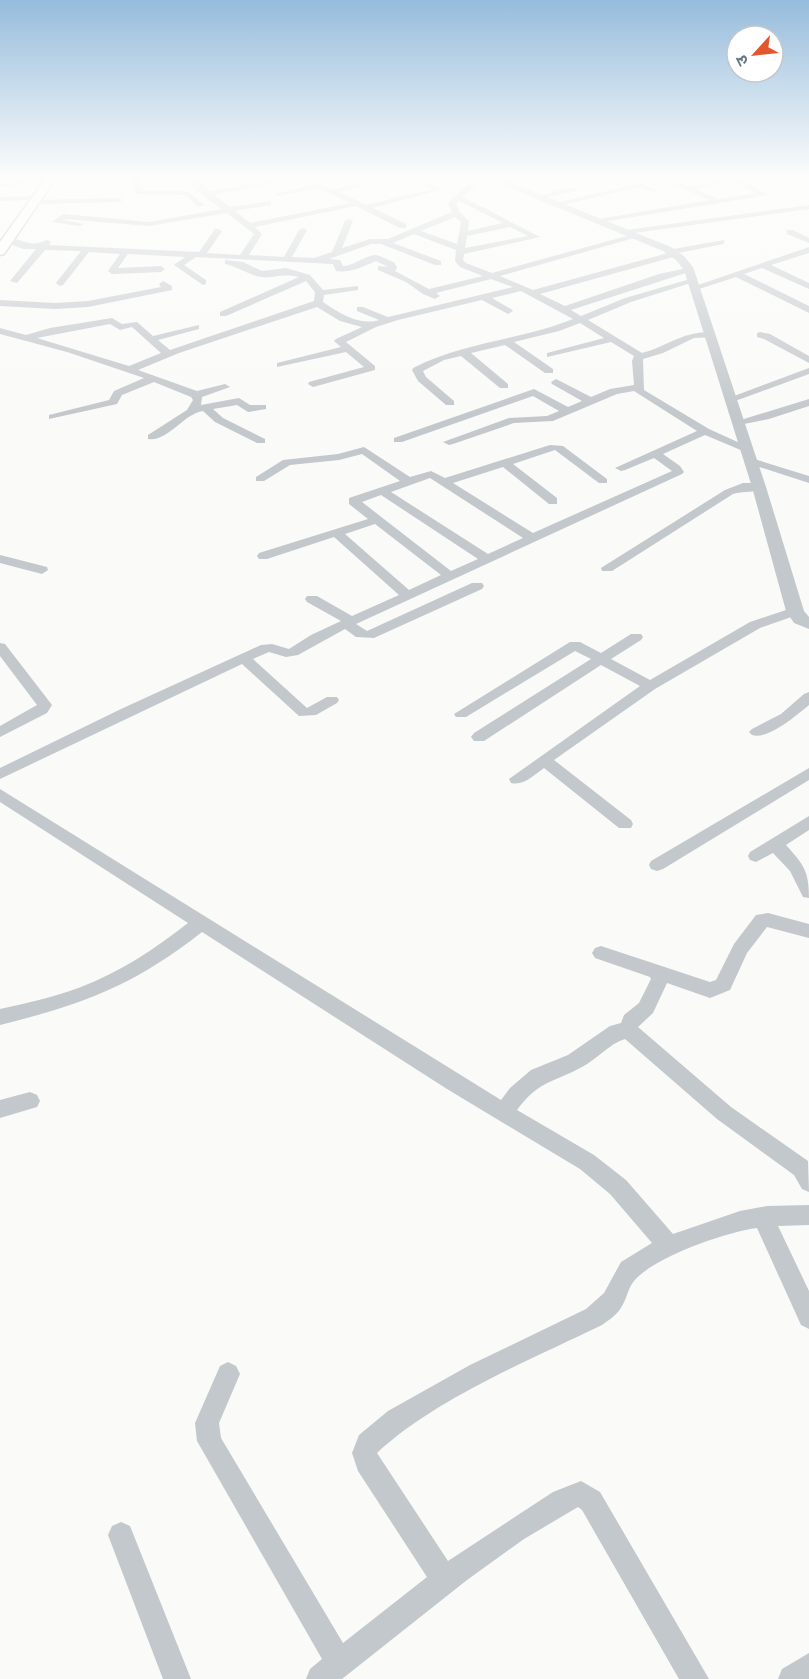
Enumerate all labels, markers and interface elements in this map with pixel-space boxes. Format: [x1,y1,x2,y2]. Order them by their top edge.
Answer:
north arrow [725,24,785,84]
text: उ [729,51,754,70]

